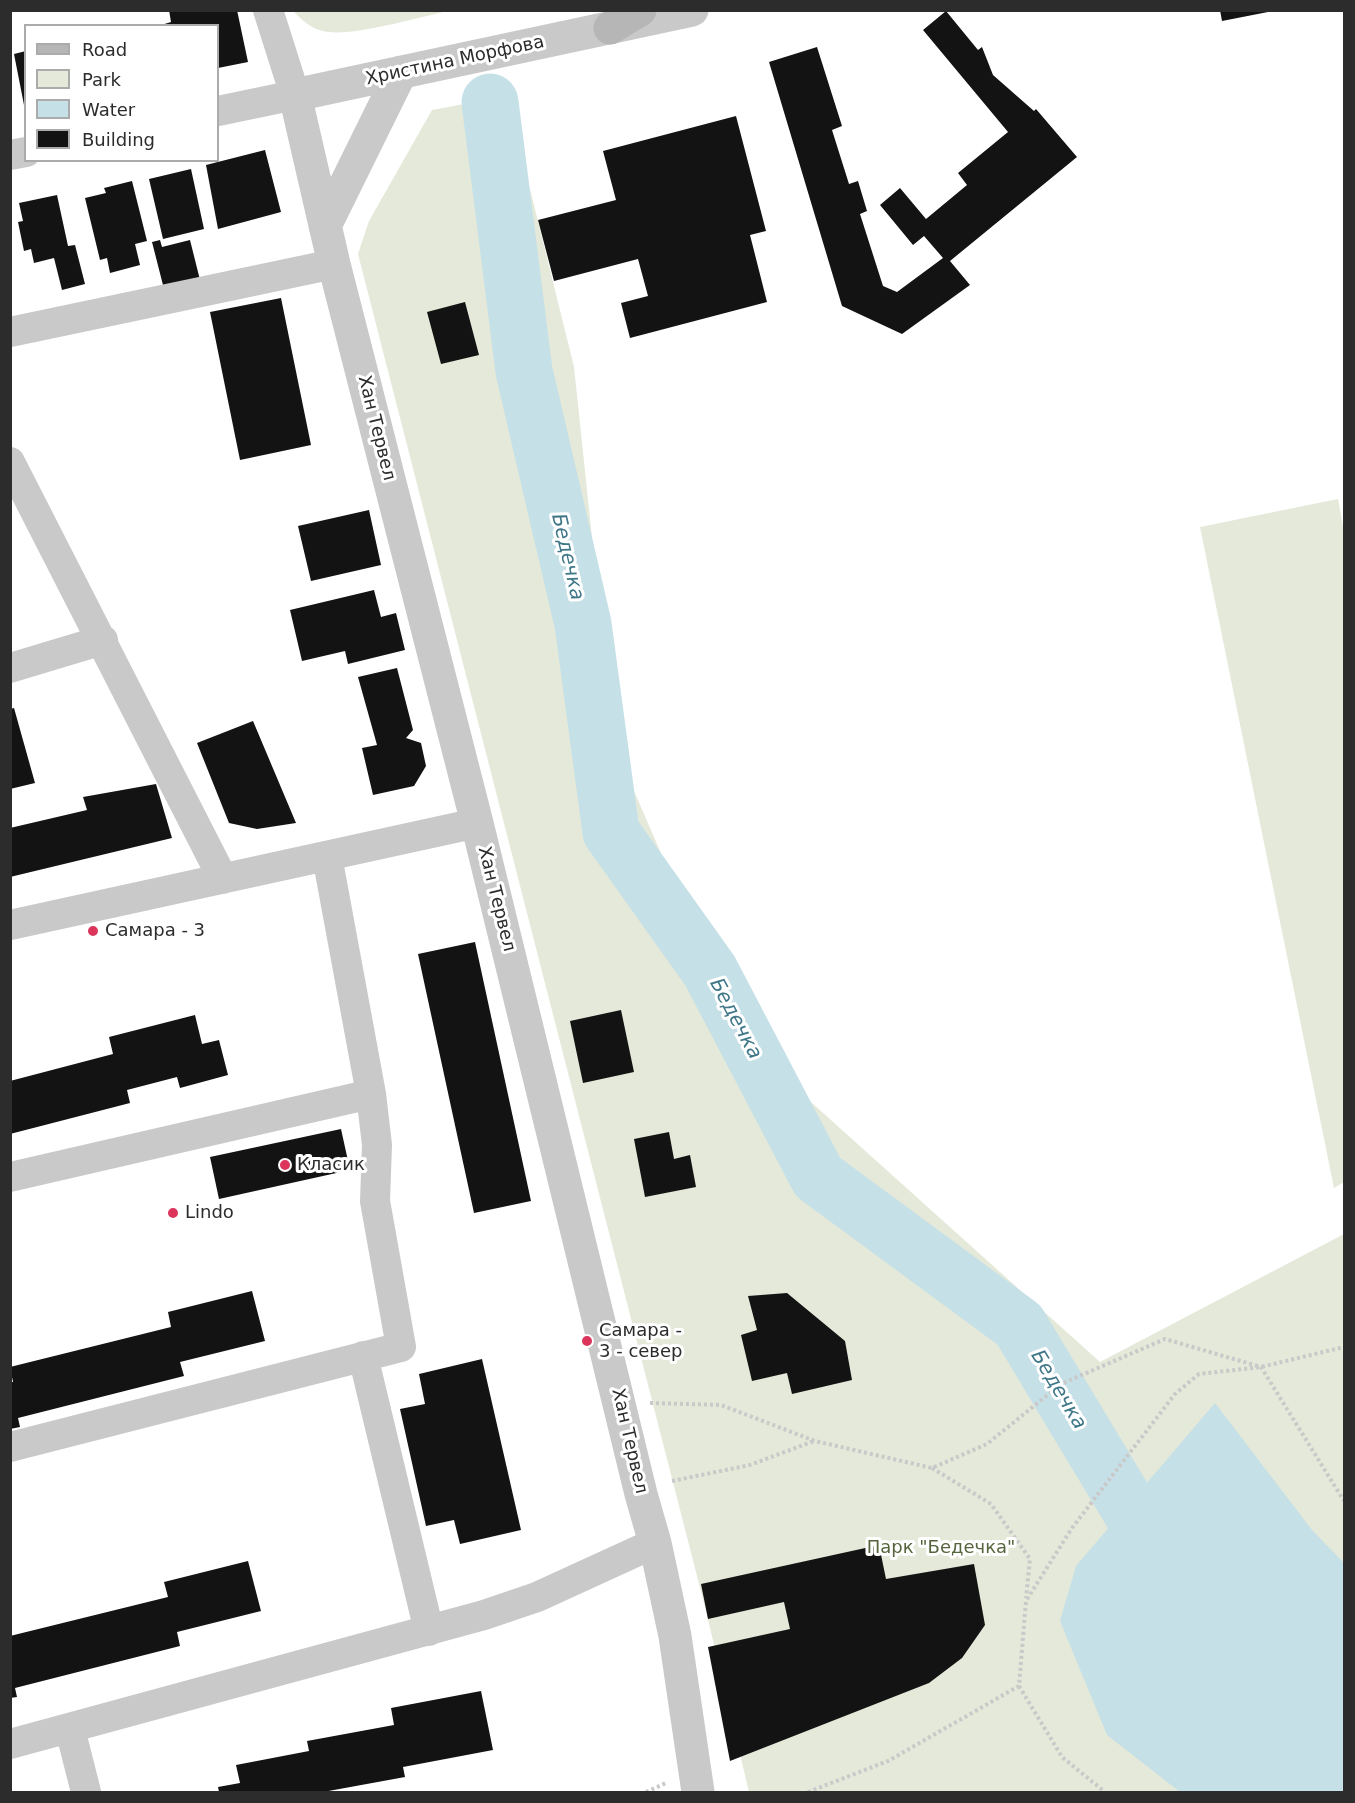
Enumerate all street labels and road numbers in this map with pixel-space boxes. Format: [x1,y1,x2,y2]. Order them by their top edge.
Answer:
street label: Христина Морфова [364,32,546,90]
street label: Хан Тервел [353,373,399,483]
street label: Хан Тервел [473,844,519,954]
street label: Хан Тервел [606,1386,652,1496]

